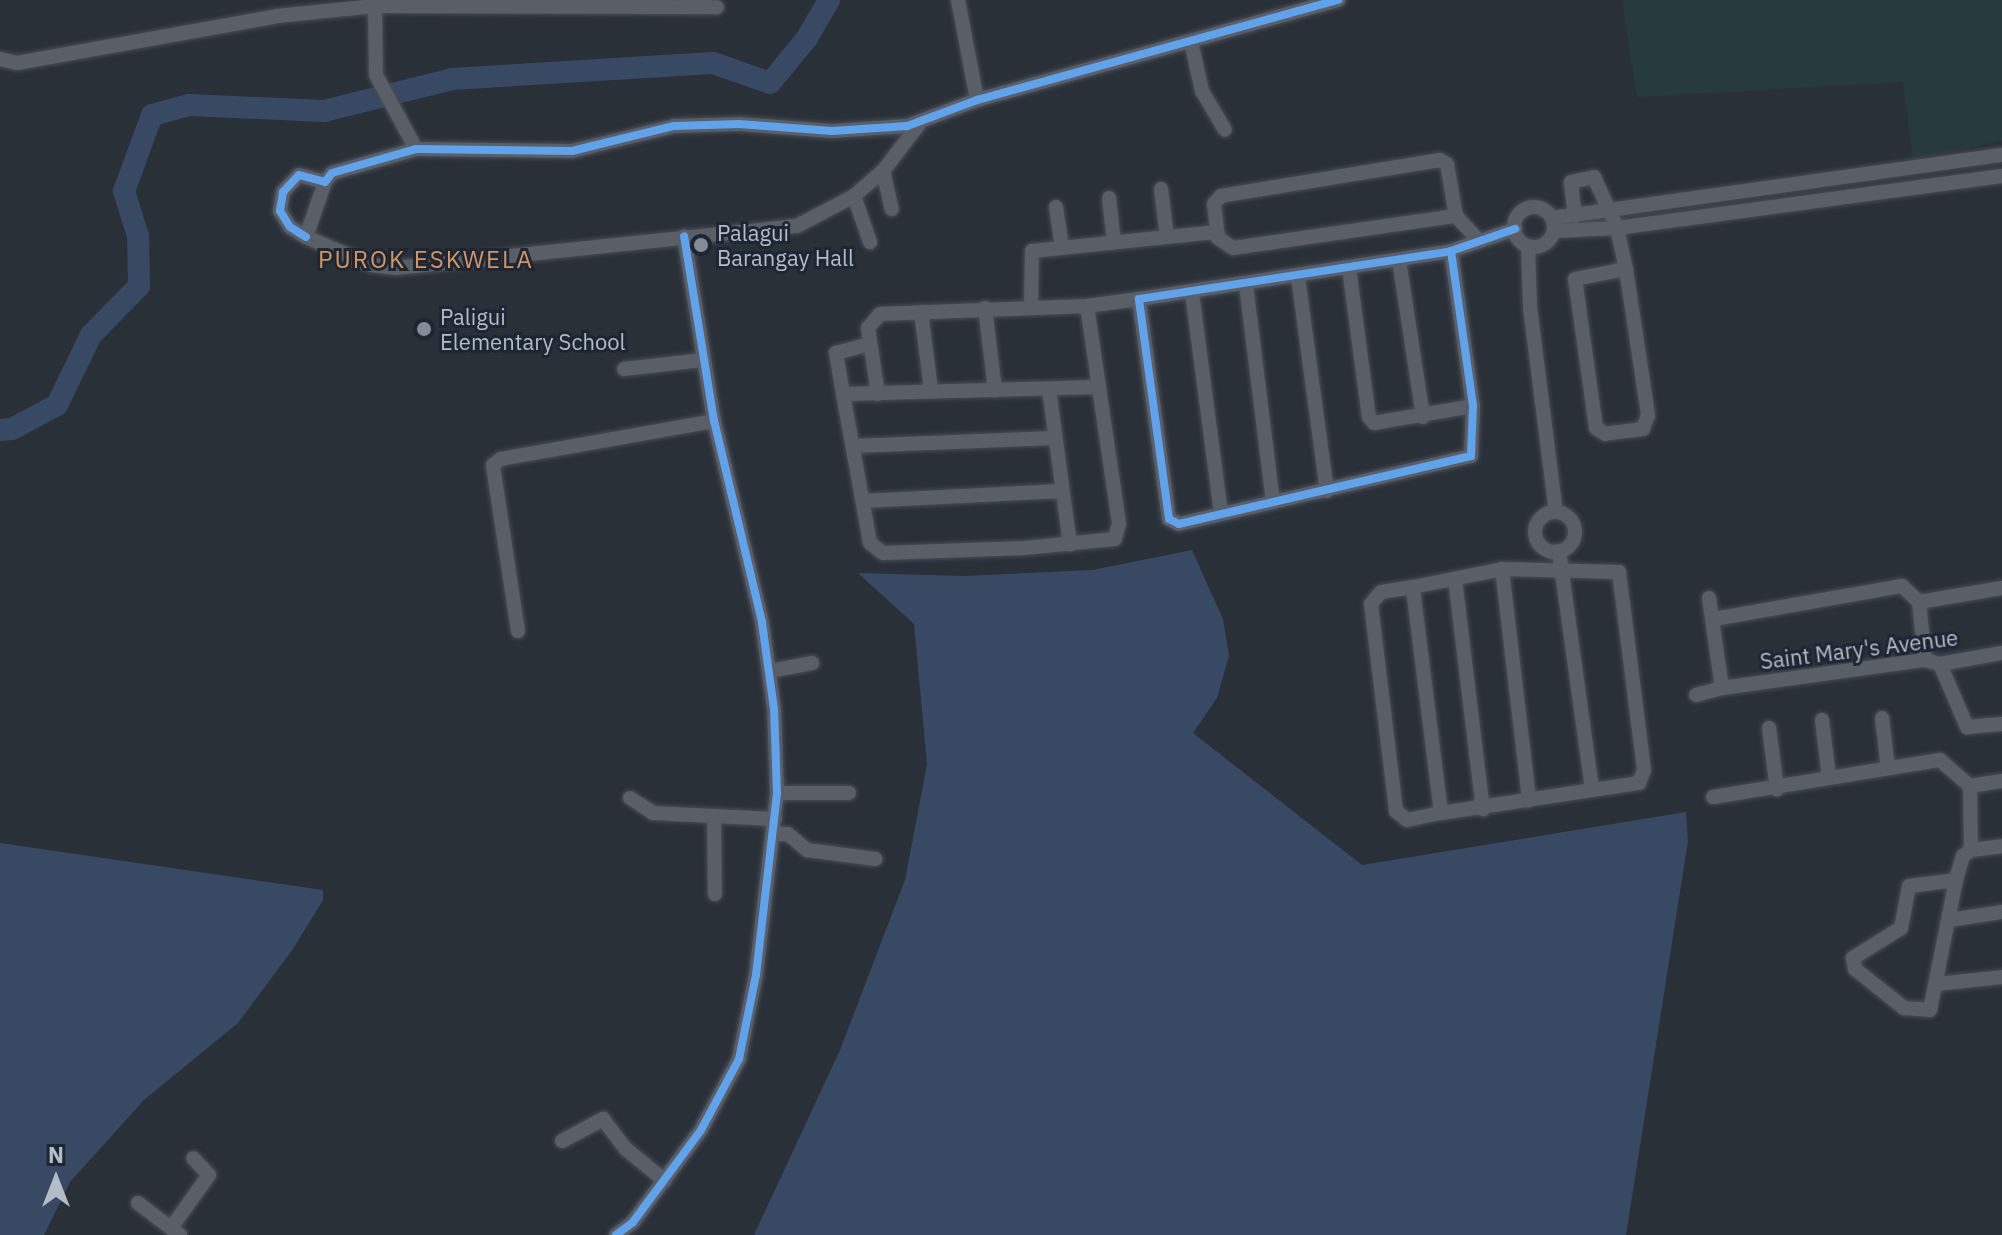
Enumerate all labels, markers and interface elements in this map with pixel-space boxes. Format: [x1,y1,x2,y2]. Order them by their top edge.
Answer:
place label: Palagui Barangay Hall [717,219,854,270]
marker: Palagui Barangay Hall [692,236,710,254]
district label: PUROK ESKWELA [318,246,534,274]
place label: Paligui Elementary School [440,303,626,354]
marker: Paligui Elementary School [415,320,433,338]
street label: Saint Mary's Avenue [1758,624,1960,674]
north arrow [16,1139,96,1219]
text: N [48,1140,64,1169]

